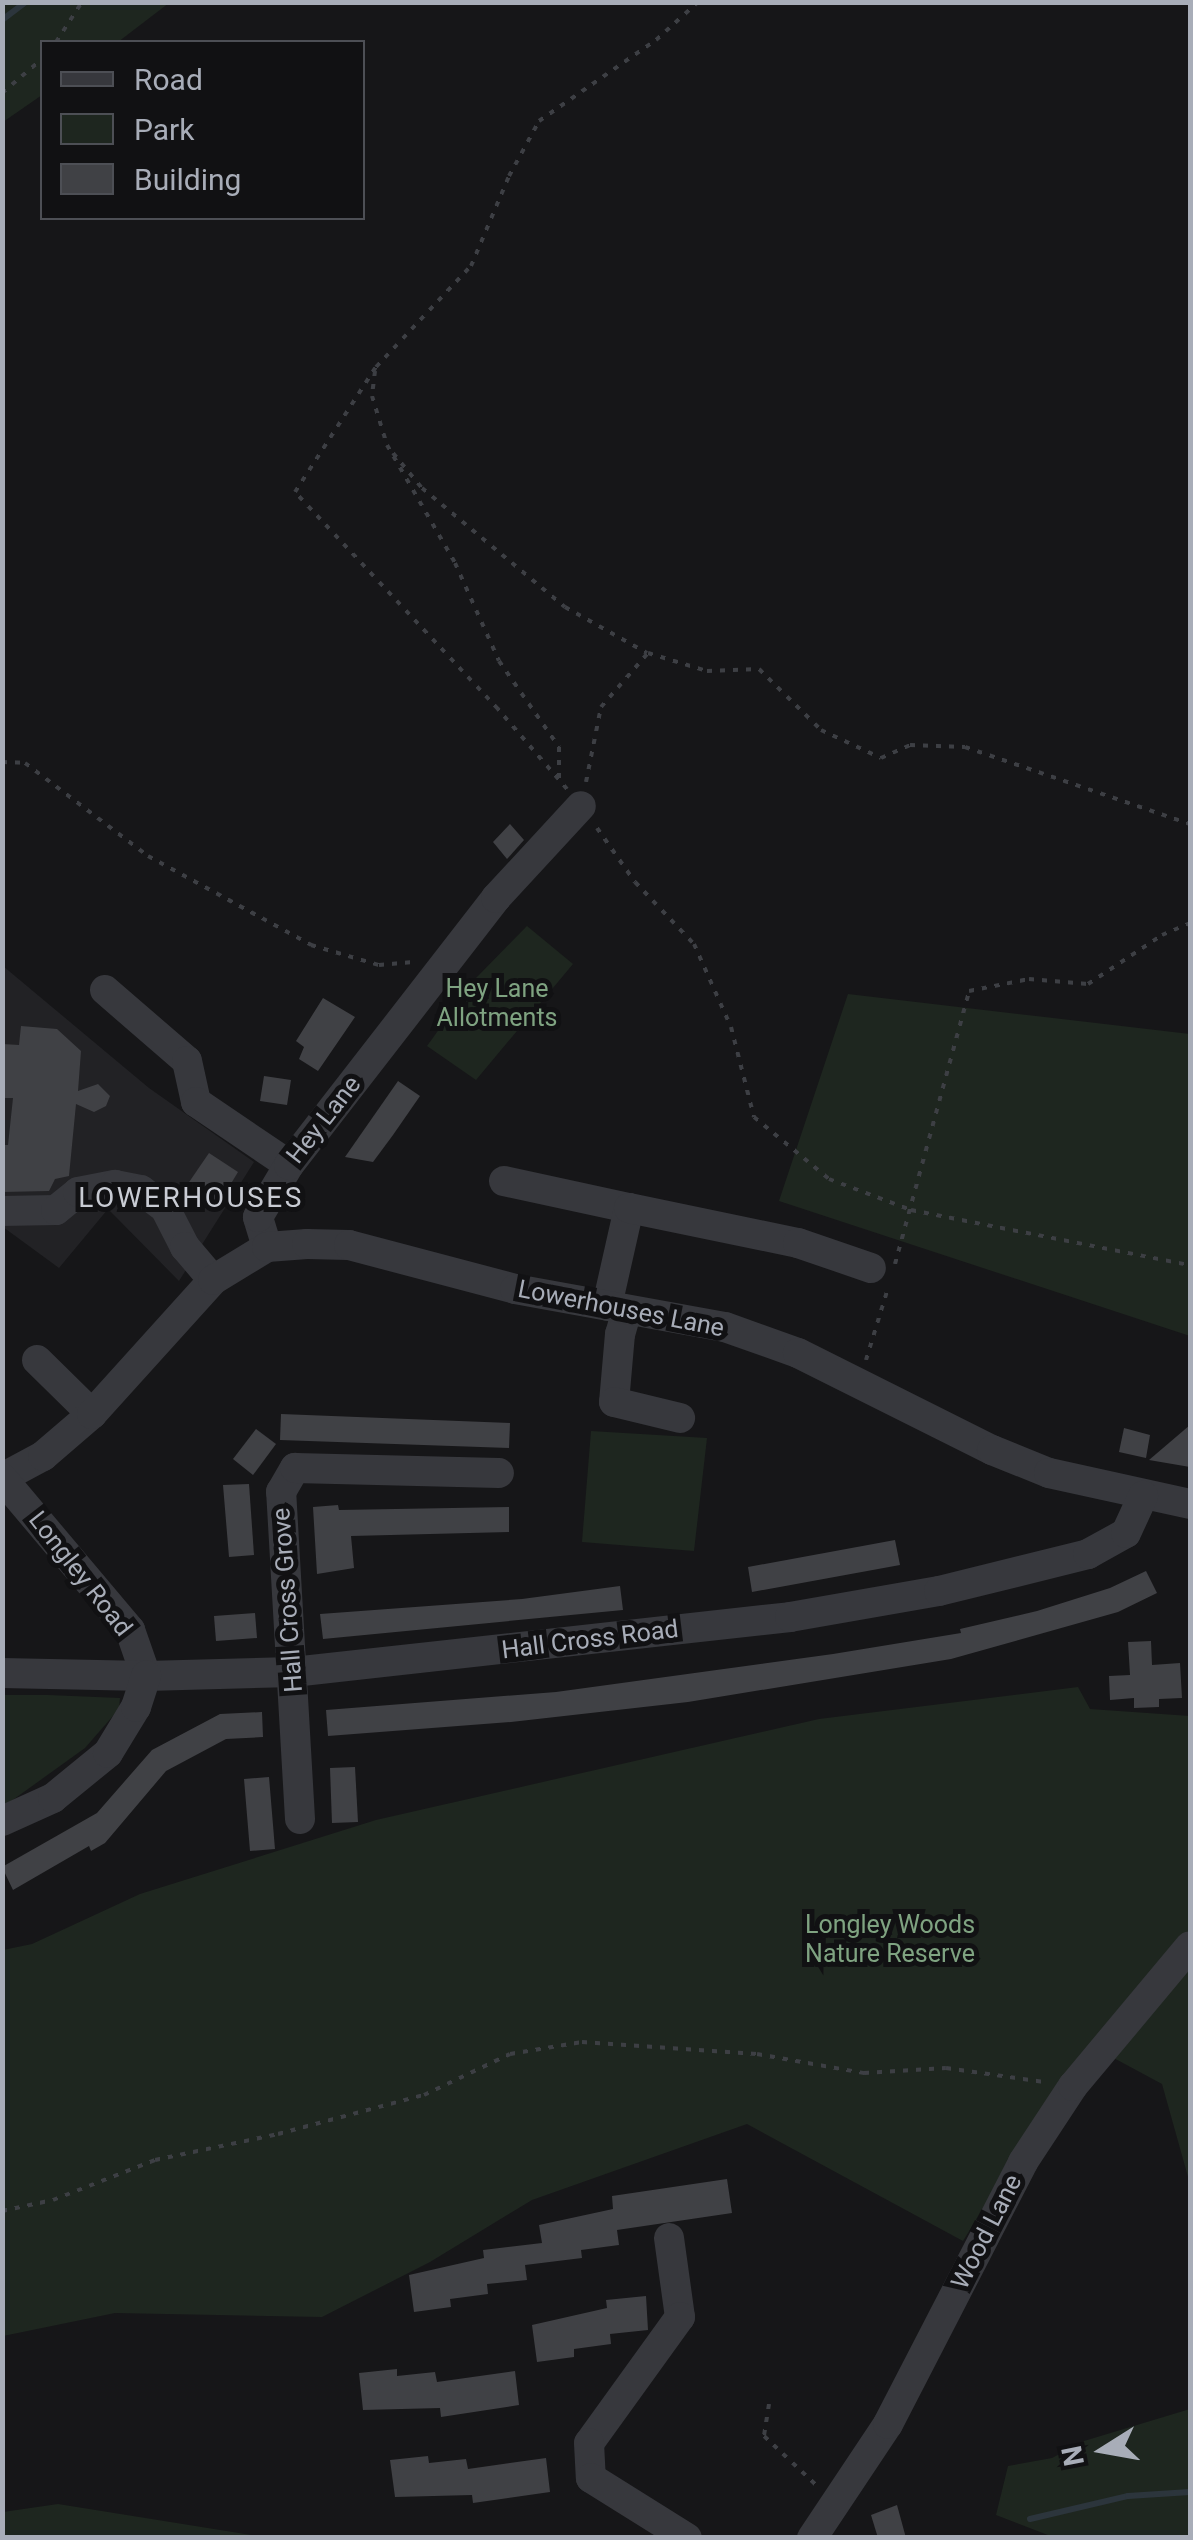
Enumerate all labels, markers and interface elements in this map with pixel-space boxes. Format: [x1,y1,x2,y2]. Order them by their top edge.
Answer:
legend [40,40,365,220]
text: Road [134,62,203,97]
text: Park [134,112,194,147]
text: Building [134,162,241,197]
park label: Hey Lane Allotments [437,975,557,1034]
street label: Hey Lane [280,1070,368,1170]
district label: LOWERHOUSES [78,1181,304,1215]
street label: Lowerhouses Lane [515,1274,727,1344]
street label: Longley Road [22,1506,138,1642]
street label: Hall Cross Grove [267,1507,309,1693]
street label: Hall Cross Road [500,1614,680,1666]
park label: Longley Woods Nature Reserve [805,1911,975,1970]
street label: Wood Lane [945,2170,1029,2294]
north arrow [1053,2400,1153,2500]
text: N [1055,2443,1091,2469]

